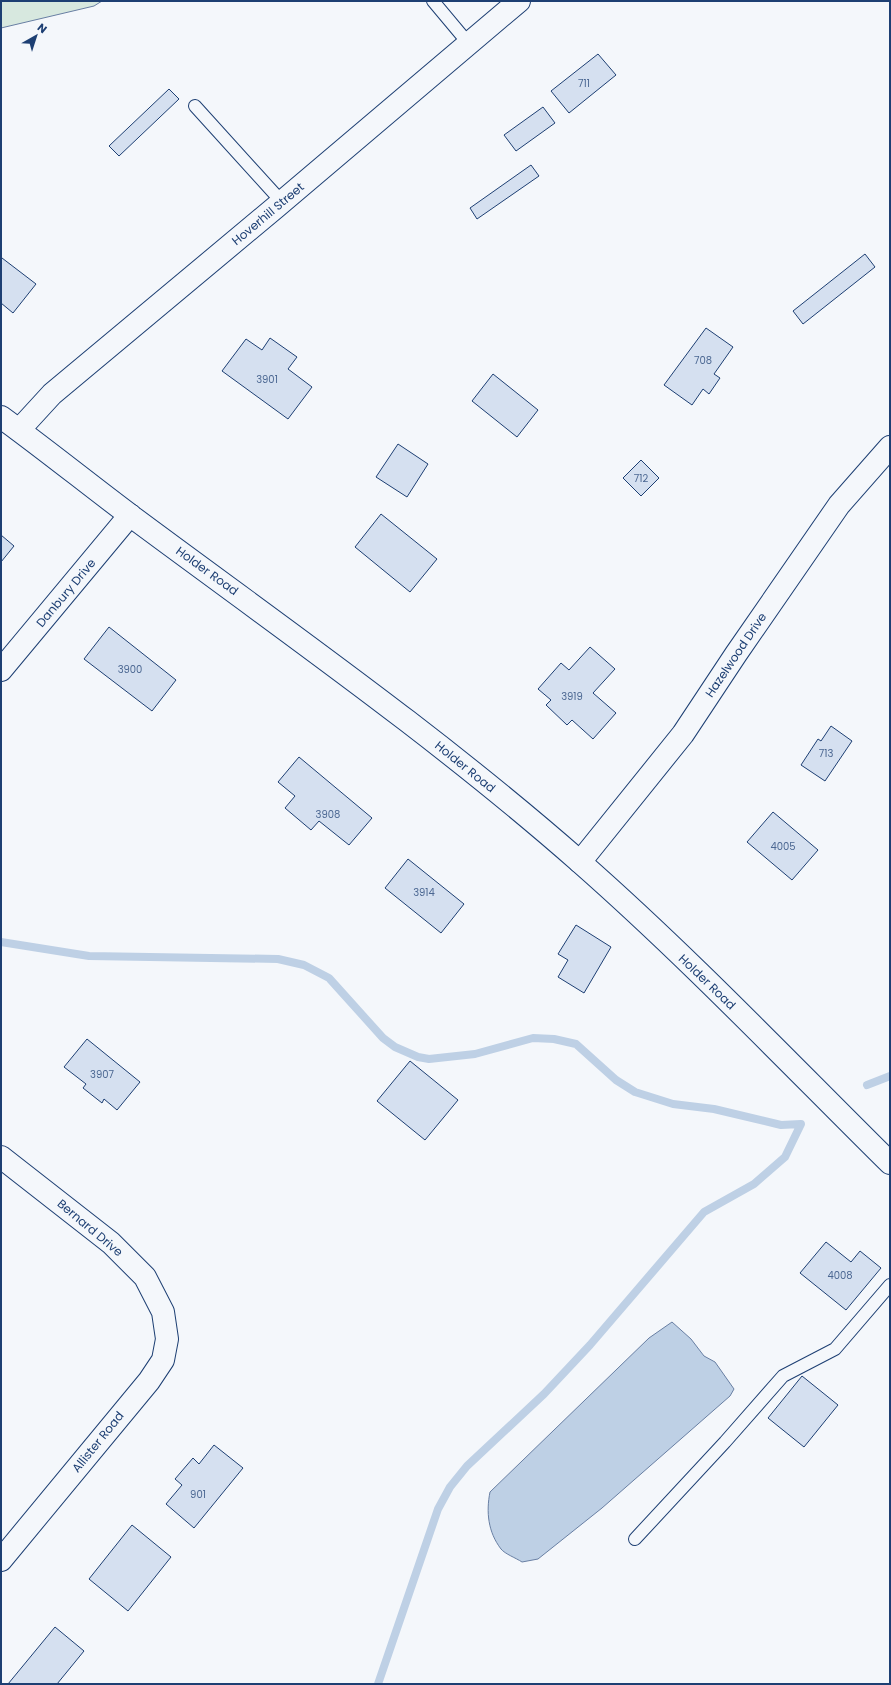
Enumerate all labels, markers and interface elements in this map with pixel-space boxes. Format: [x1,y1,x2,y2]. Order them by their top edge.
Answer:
north arrow [16,16,56,56]
text: N [34,19,51,37]
house number: 711 [578,76,590,91]
street label: Hoverhill Street [228,178,307,249]
house number: 708 [694,353,712,368]
house number: 3901 [256,372,278,387]
house number: 712 [634,471,648,486]
street label: Holder Road [173,542,242,599]
street label: Danbury Drive [32,555,99,631]
street label: Hazelwood Drive [701,609,770,700]
house number: 3900 [118,662,142,677]
house number: 3919 [561,689,583,704]
street label: Holder Road [431,737,499,796]
house number: 713 [819,746,833,761]
house number: 3908 [316,807,340,822]
house number: 4005 [770,839,796,854]
house number: 3914 [413,885,435,900]
street label: Holder Road [675,950,740,1013]
house number: 3907 [90,1067,115,1082]
street label: Bernard Drive [54,1195,127,1260]
house number: 4008 [827,1268,853,1283]
street label: Allister Road [68,1408,127,1476]
house number: 901 [190,1487,206,1502]

